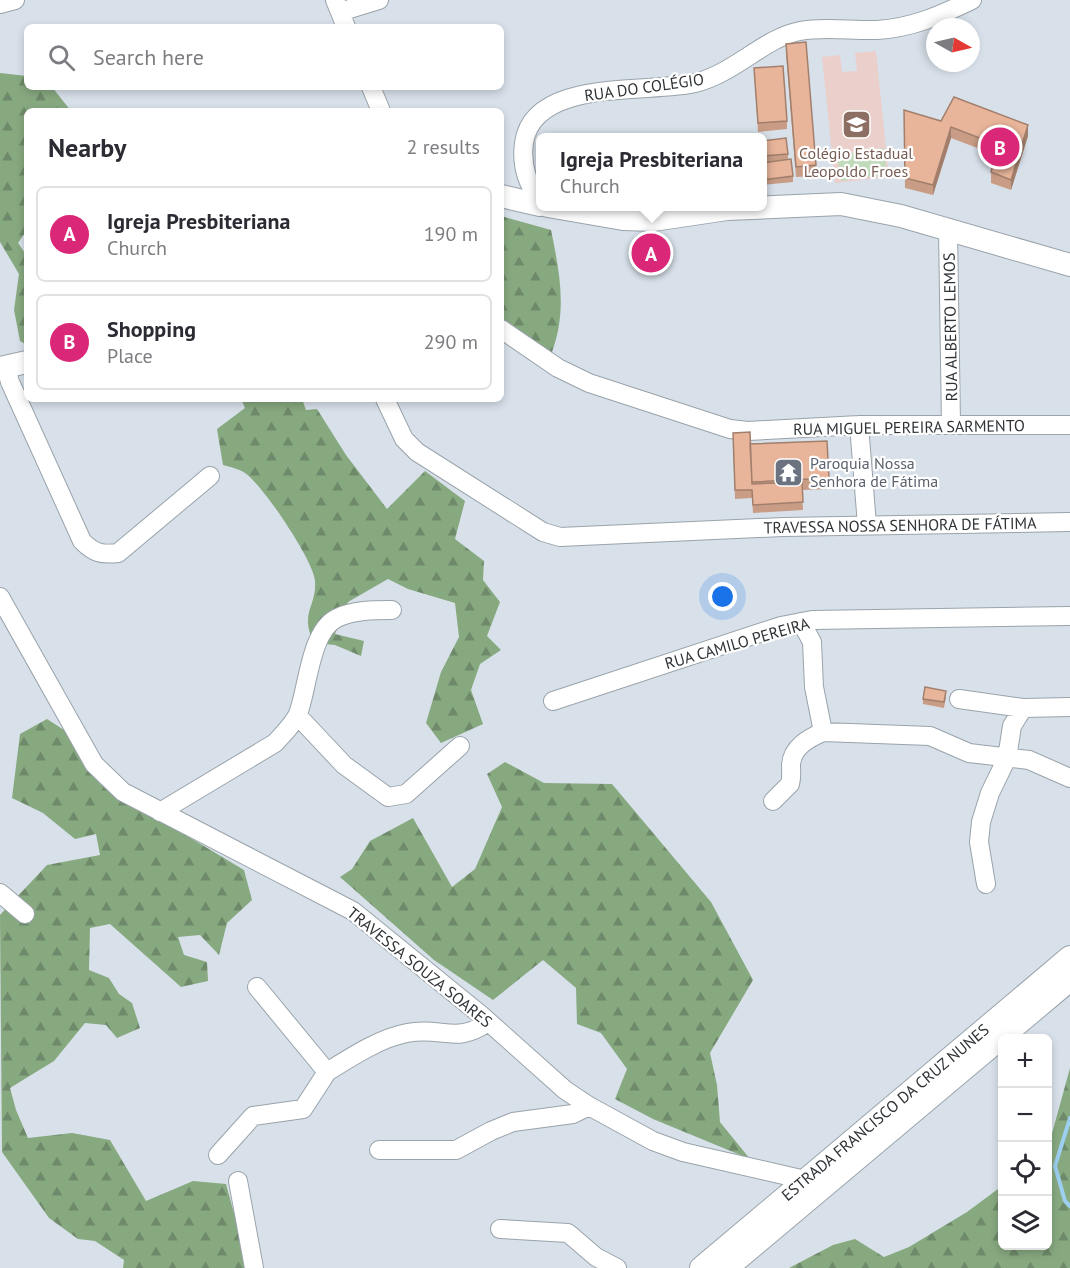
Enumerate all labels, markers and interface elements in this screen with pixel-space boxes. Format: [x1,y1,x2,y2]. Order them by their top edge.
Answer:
north arrow [926,18,980,72]
search box [24,24,504,90]
icon: search [45,41,78,74]
text: Search here [93,43,204,71]
street label: RUA DO COLÉGIO [583,69,705,105]
school or university icon: Colégio Estadual Leopoldo Froes [840,109,872,141]
pin: B [980,124,1020,170]
text: Nearby [48,131,126,164]
popup [536,133,767,211]
text: 2 results [407,134,480,160]
place label: Colégio Estadual Leopoldo Froes [799,143,913,181]
text: Igreja Presbiteriana [560,145,743,173]
text: Church [560,173,620,199]
text: Igreja Presbiteriana [107,207,290,235]
text: A [63,221,76,247]
text: 190 m [424,221,478,247]
pin: A [632,230,670,276]
text: Church [107,235,167,261]
street label: RUA ALBERTO LEMOS [939,252,961,402]
text: Shopping [107,315,196,343]
text: B [64,329,75,355]
text: 290 m [424,329,478,355]
text: Place [107,343,153,369]
street label: RUA MIGUEL PEREIRA SARMENTO [793,415,1025,439]
place label: Paroquia Nossa Senhora de Fátima [810,453,938,491]
temple icon: Paroquia Nossa Senhora de Fátima [773,456,805,488]
street label: TRAVESSA NOSSA SENHORA DE FÁTIMA [763,513,1037,537]
your location [708,582,737,611]
street label: RUA CAMILO PEREIRA [662,613,812,673]
street label: TRAVESSA SOUZA SOARES [344,902,496,1032]
street label: ESTRADA FRANCISCO DA CRUZ NUNES [777,1019,993,1205]
map controls [998,1034,1052,1250]
button: + [998,1034,1052,1088]
button: − [998,1088,1052,1142]
button: locate [998,1142,1052,1196]
button: layers [998,1196,1052,1250]

